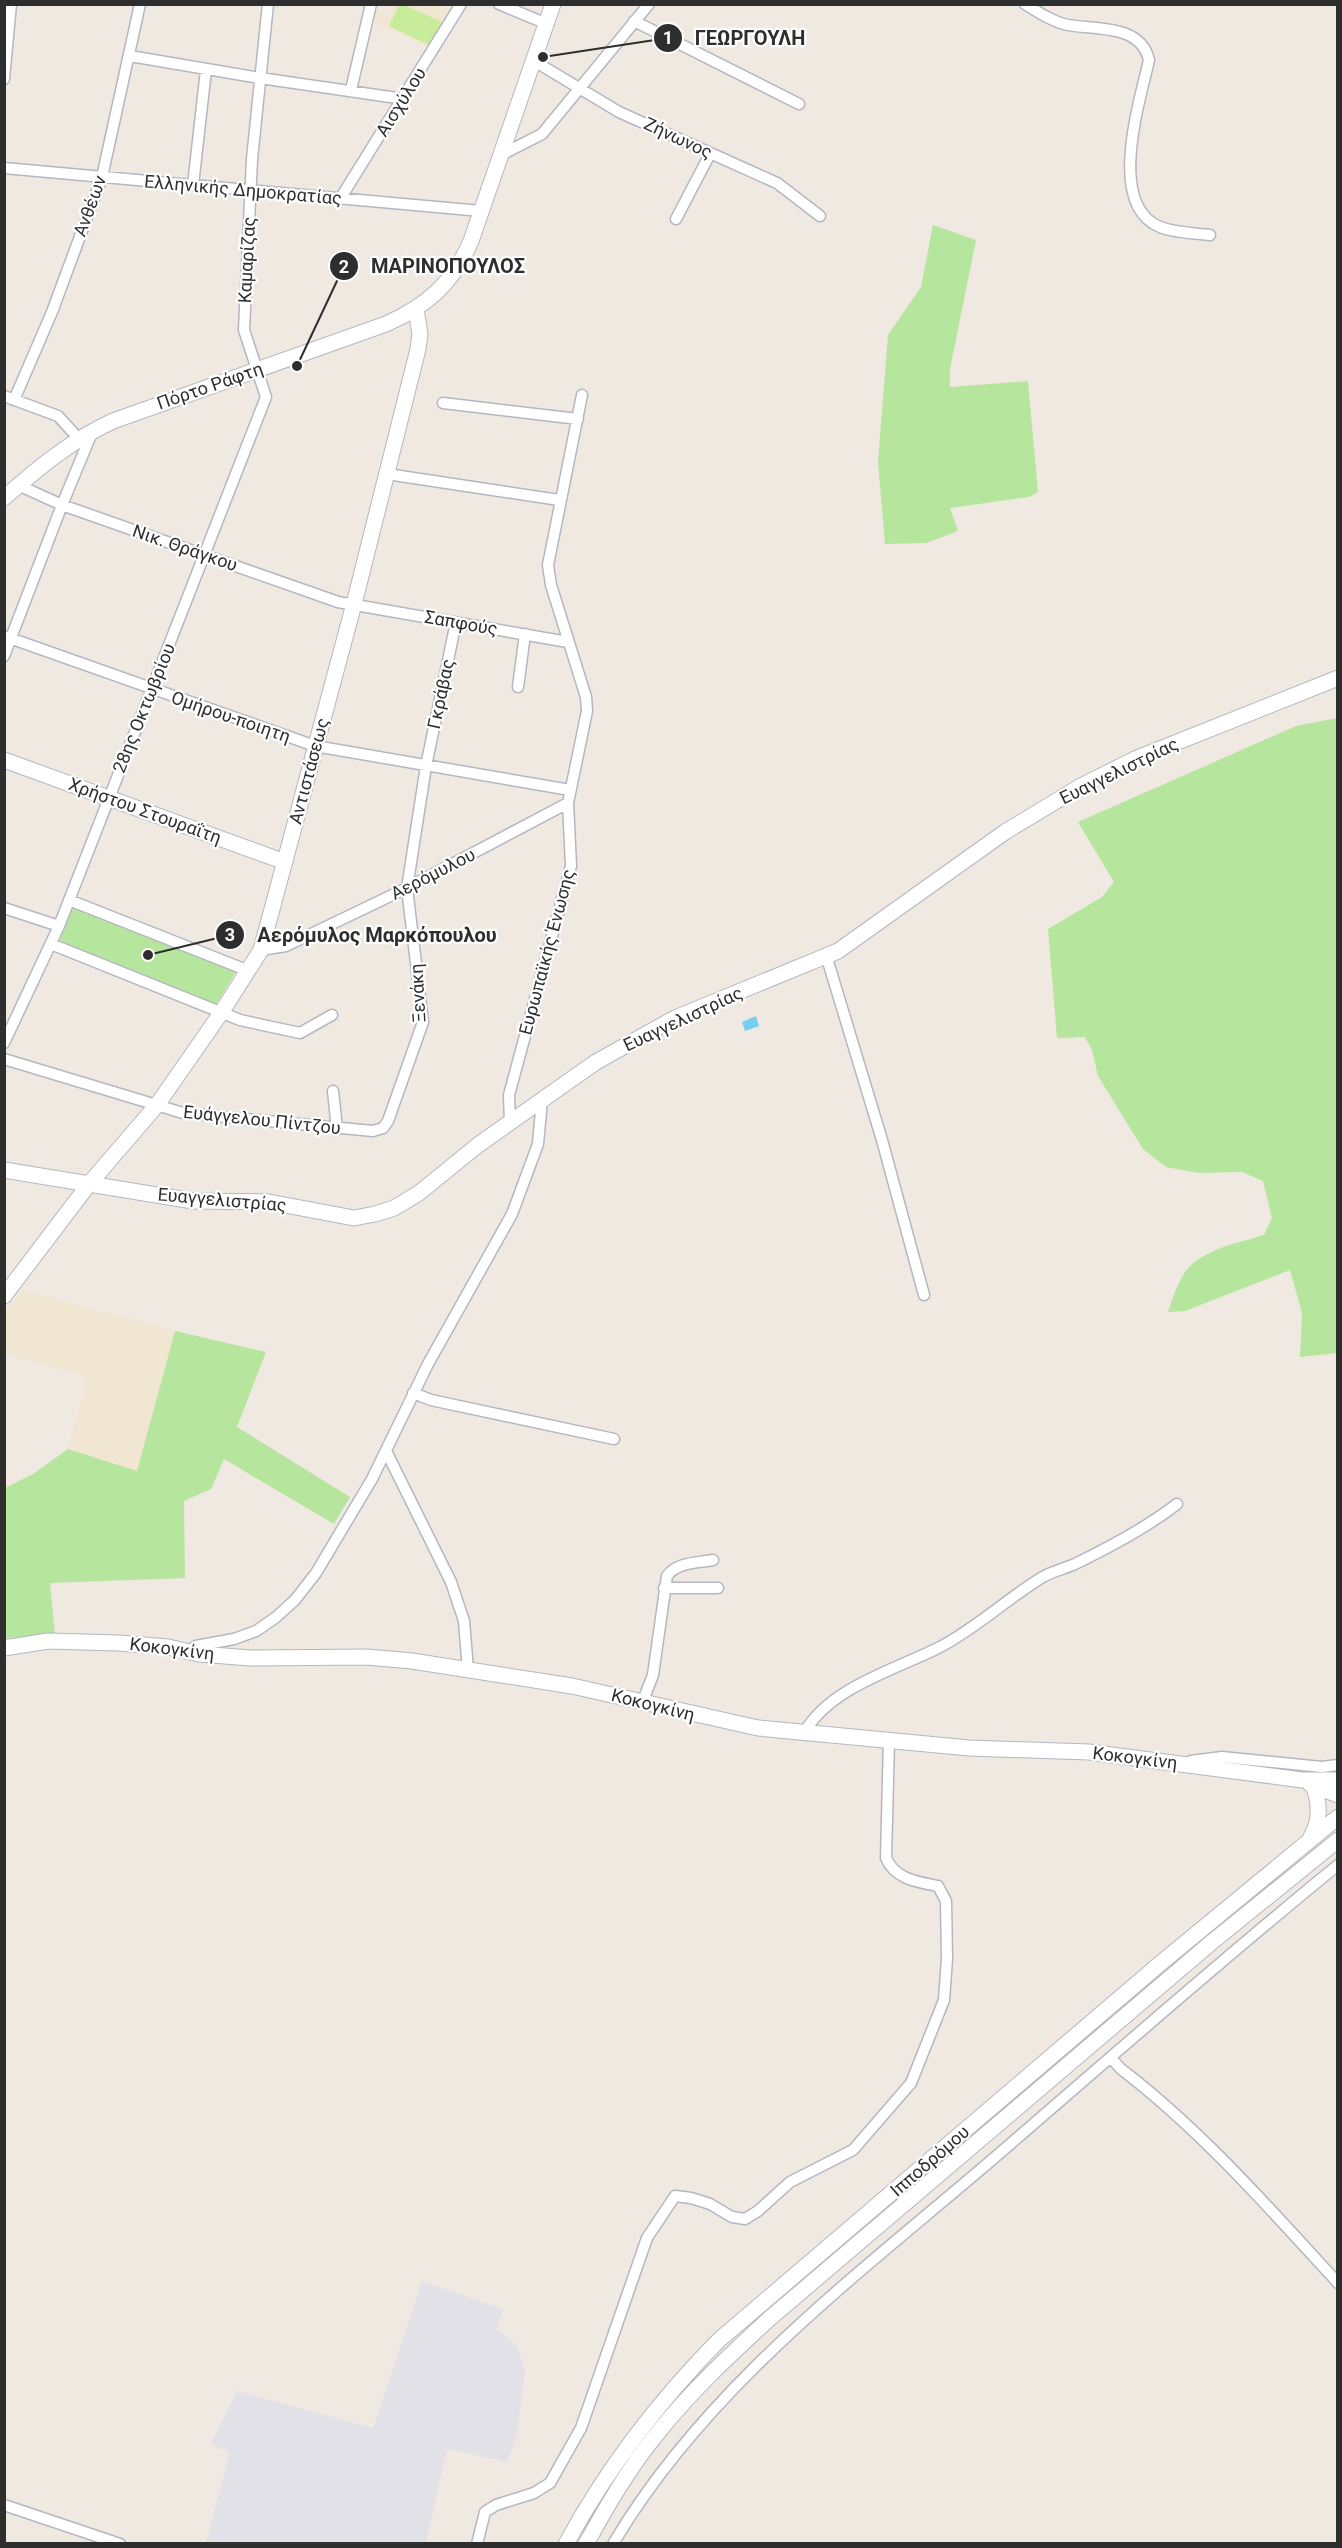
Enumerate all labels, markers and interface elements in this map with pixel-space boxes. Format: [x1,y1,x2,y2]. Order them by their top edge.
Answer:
callout: ΓΕΩΡΓΟΥΛΗ [653,19,817,57]
text: ΓΕΩΡΓΟΥΛΗ [695,26,805,50]
text: 1 [663,27,673,48]
street label: Αισχύλου [371,63,430,140]
street label: Ζήνωνος [641,113,716,162]
street label: Ελληνικής Δημοκρατίας [143,170,343,209]
street label: Ανθέων [69,172,110,239]
street label: Καμαρίζας [234,216,259,304]
callout: ΜΑΡΙΝΟΠΟΥΛΟΣ [329,247,537,285]
text: ΜΑΡΙΝΟΠΟΥΛΟΣ [371,254,525,278]
text: 2 [339,256,349,277]
street label: Πόρτο Ράφτη [154,358,266,413]
street label: Νικ. Θράγκου [130,520,240,575]
street label: Σαπφούς [423,606,499,639]
street label: 28ης Οκτωβρίου [108,640,179,776]
street label: Γκράβας [423,657,458,731]
street label: Ομήρου-ποιητη [169,686,294,747]
street label: Αντιστάσεως [284,715,333,826]
street label: Ευαγγελιστρίας [1056,733,1181,808]
street label: Χρήστου Στουραΐτη [66,773,224,848]
street label: Αερόμυλου [387,843,479,904]
street label: Ευρωπαϊκής Ένωσης [514,867,579,1037]
callout: Αερόμυλος Μαρκόπουλου [215,916,509,954]
text: Αερόμυλος Μαρκόπουλου [257,923,497,947]
text: 3 [225,924,235,945]
street label: Ξενάκη [405,963,430,1023]
street label: Ευαγγελιστρίας [620,982,746,1055]
street label: Ευάγγελου Πίντζου [182,1101,342,1138]
street label: Ευαγγελιστρίας [157,1183,287,1216]
street label: Κοκογκίνη [128,1633,216,1664]
street label: Κοκογκίνη [609,1684,697,1725]
street label: Κοκογκίνη [1091,1742,1179,1773]
street label: Ιπποδρόμου [886,2121,973,2201]

